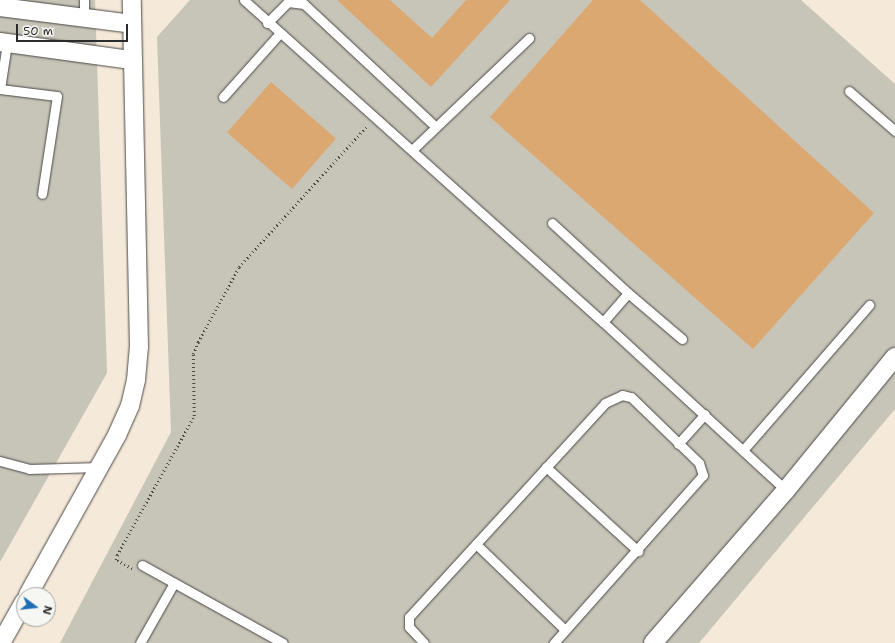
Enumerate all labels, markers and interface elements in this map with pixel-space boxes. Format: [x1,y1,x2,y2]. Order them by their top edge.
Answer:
scale bar [18,16,130,42]
text: 50 m [23,23,53,39]
north arrow [16,587,56,627]
text: N [39,604,55,616]

